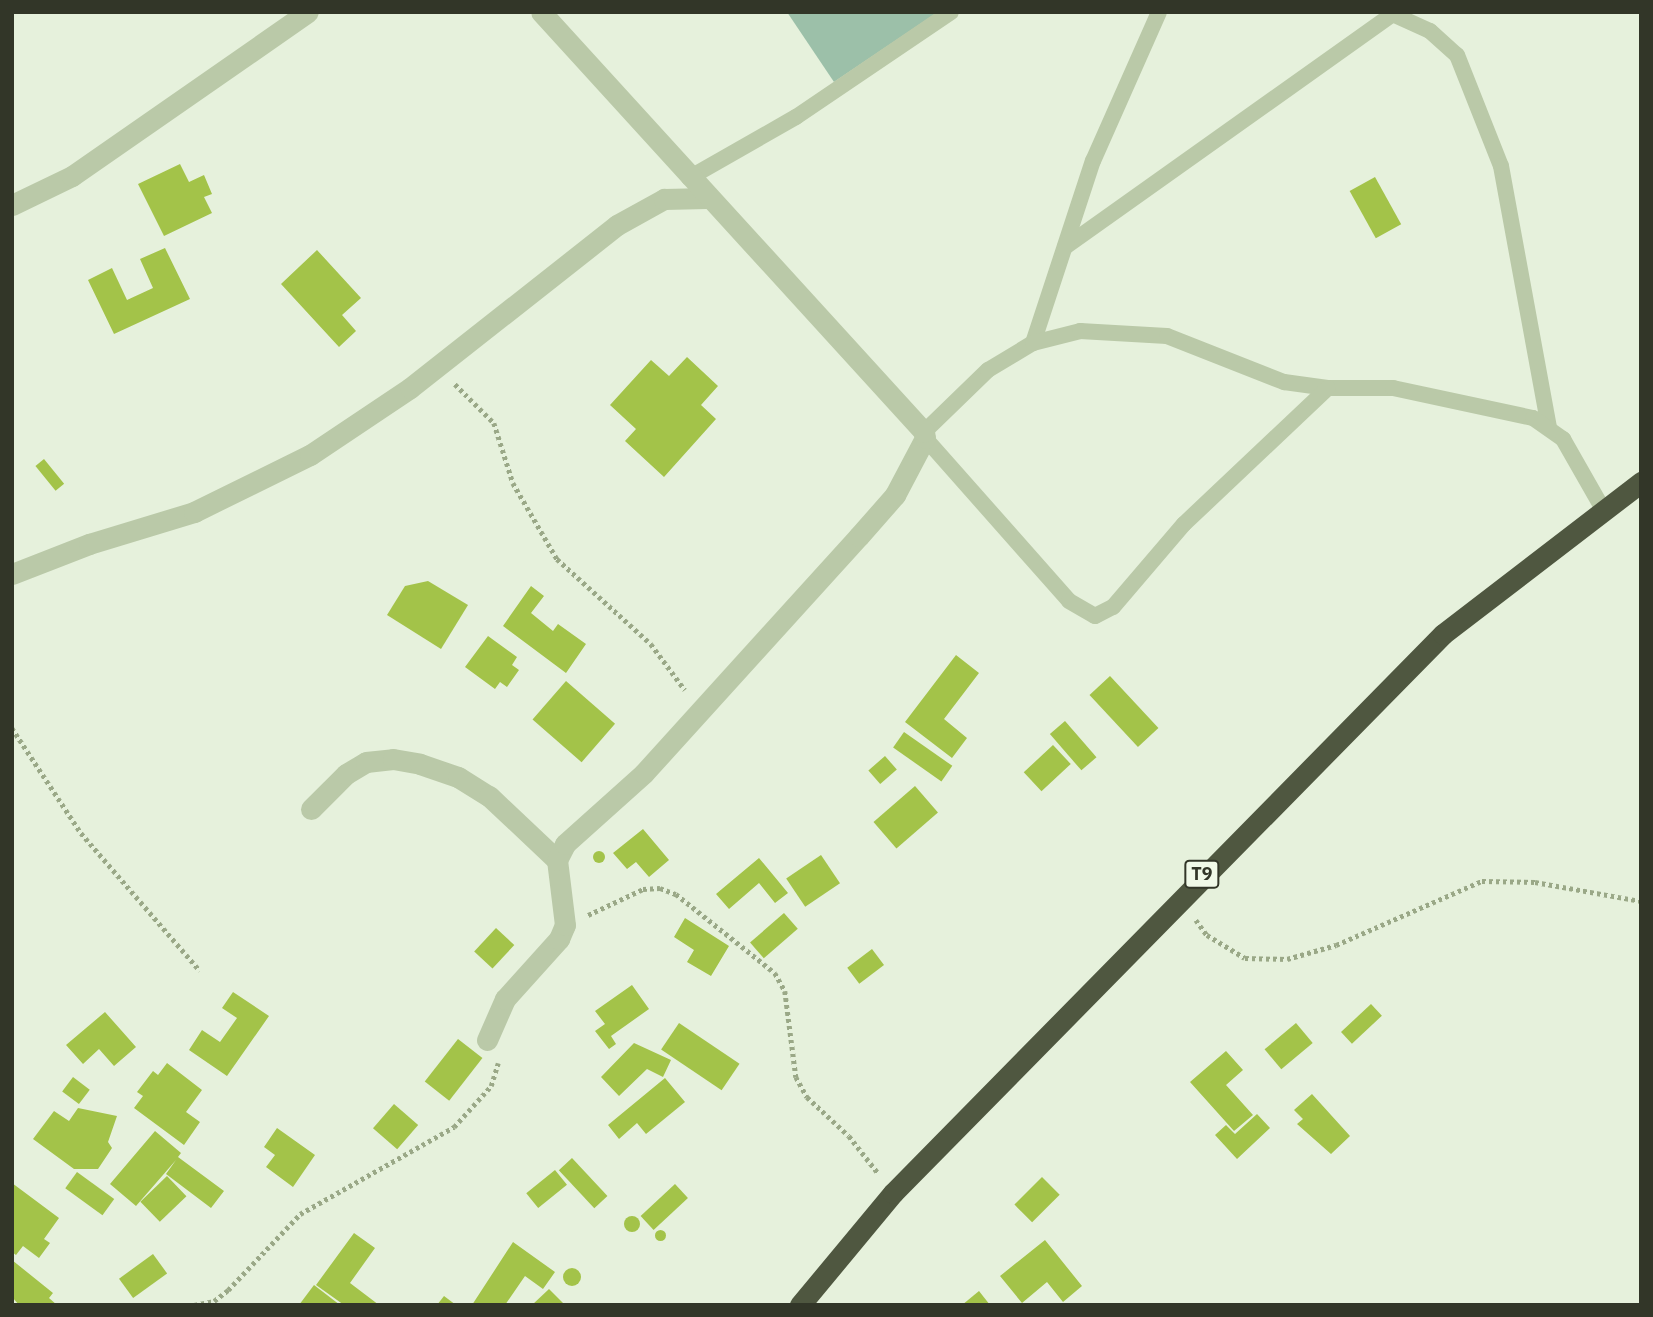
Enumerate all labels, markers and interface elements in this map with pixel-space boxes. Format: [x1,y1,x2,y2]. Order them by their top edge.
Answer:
road number: T9 [1183,860,1221,888]

